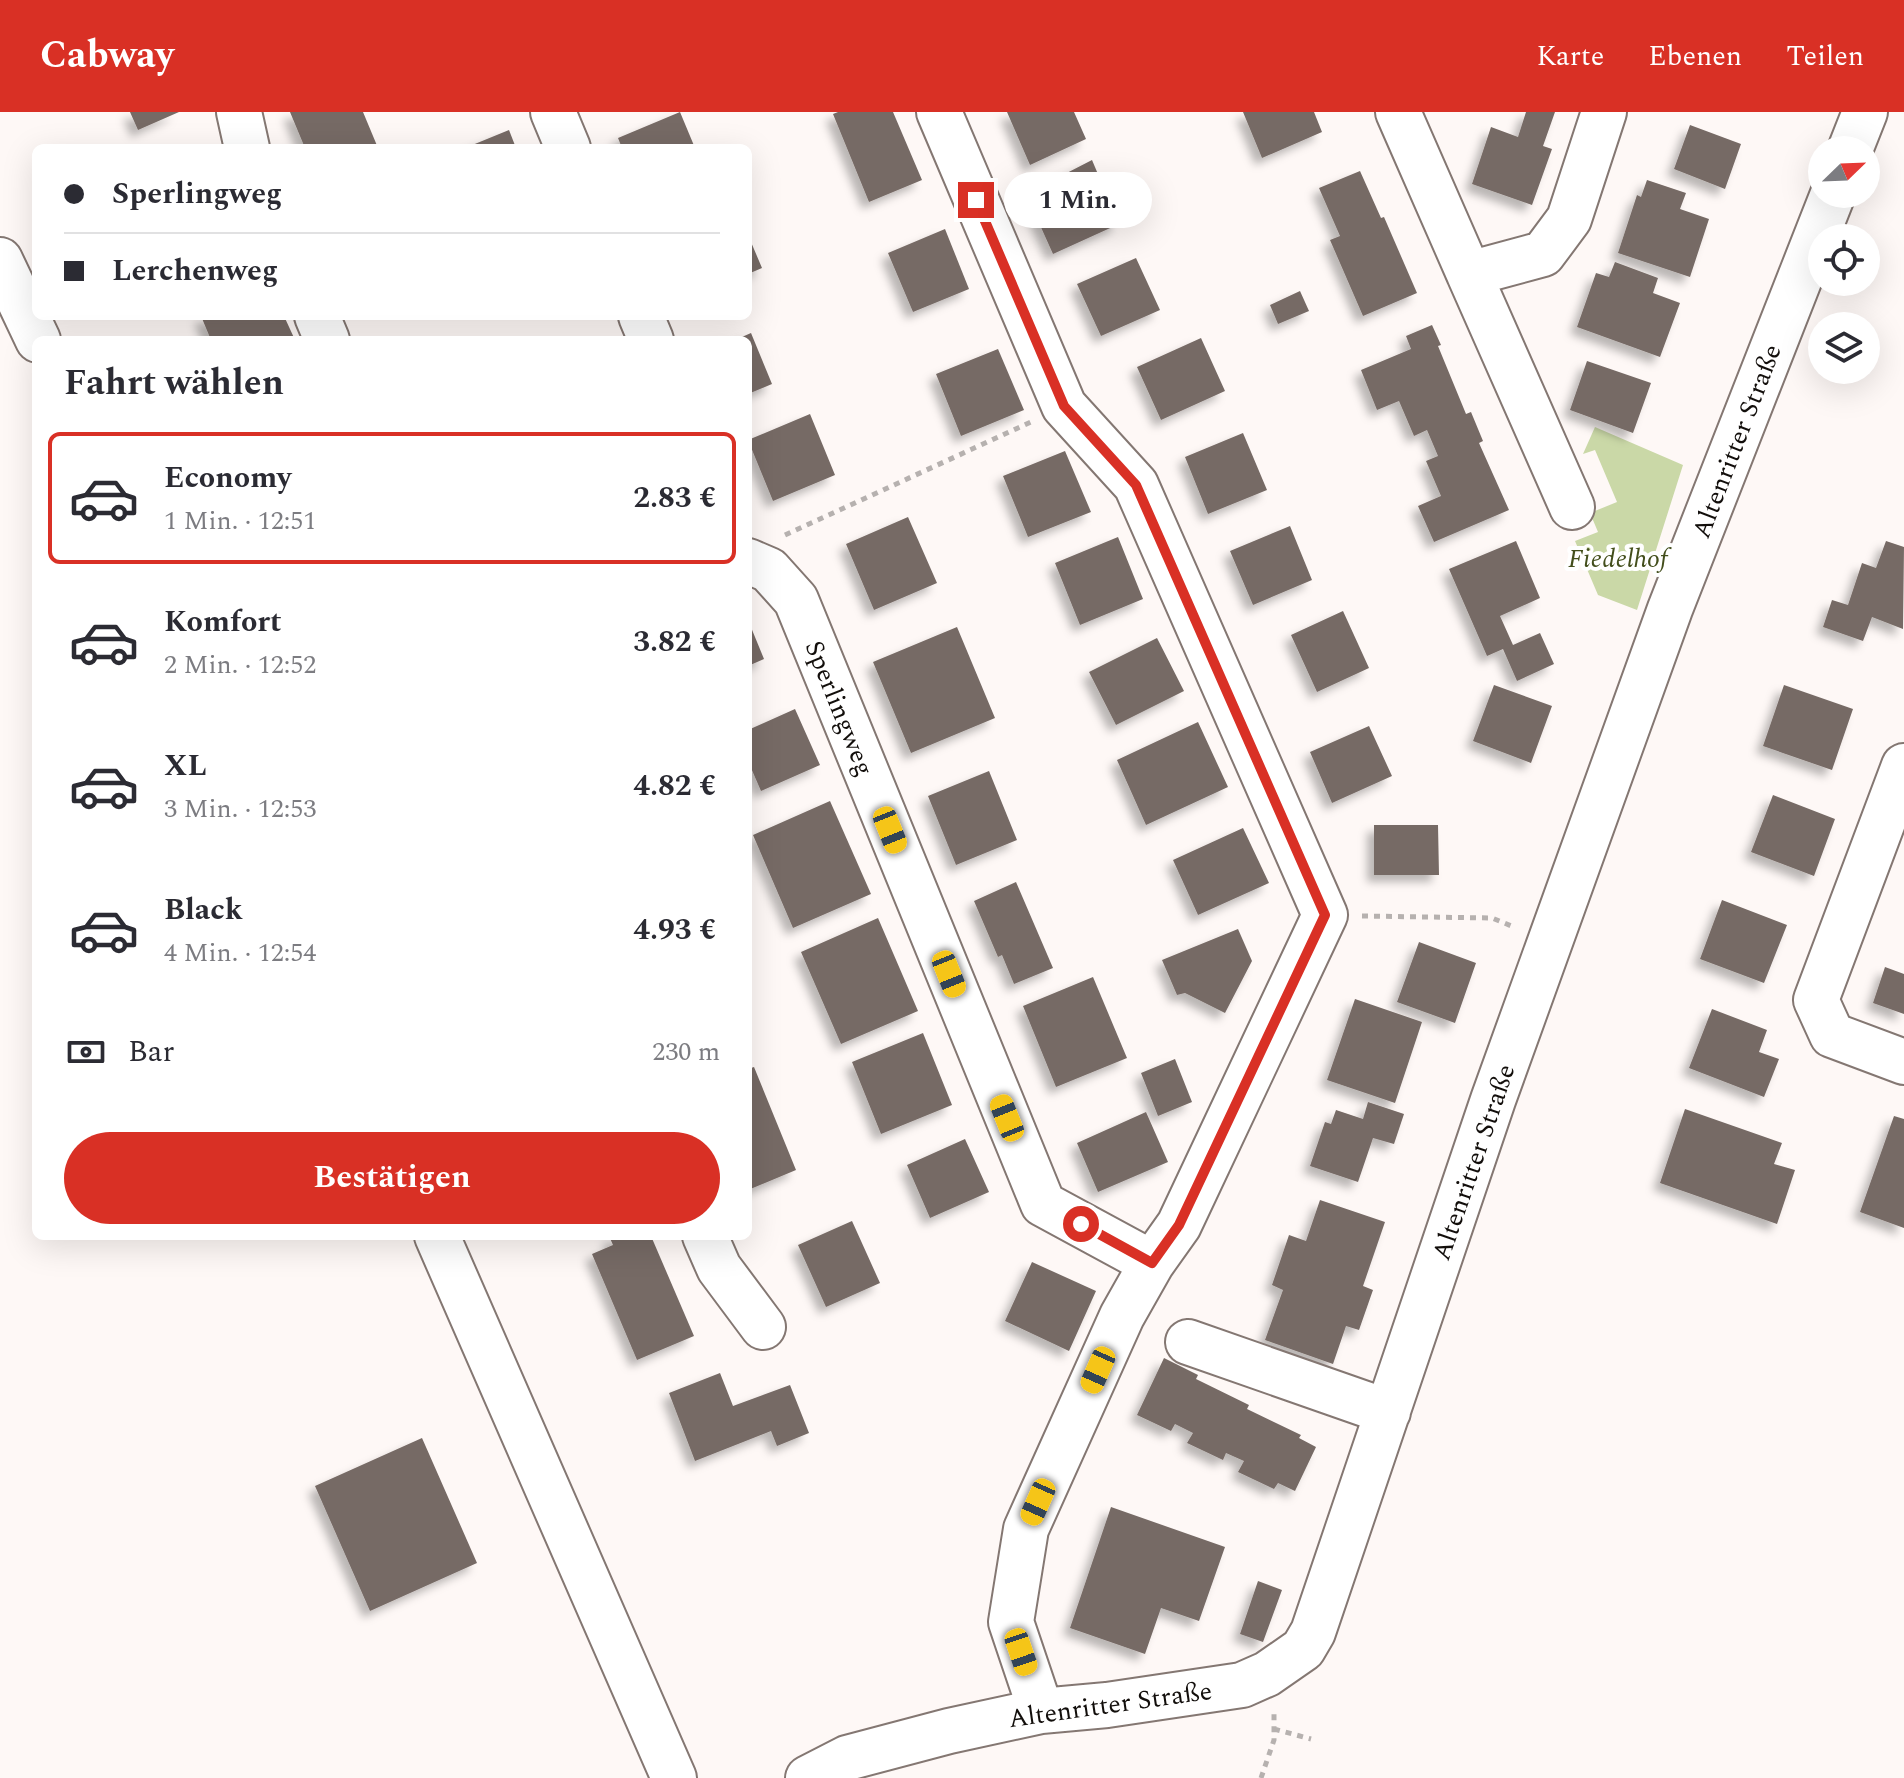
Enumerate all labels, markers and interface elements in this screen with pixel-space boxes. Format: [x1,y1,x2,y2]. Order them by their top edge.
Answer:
text: Cabway [40,27,174,85]
text: Karte [1536,35,1604,78]
text: Ebenen [1648,35,1742,78]
text: Teilen [1786,35,1864,78]
north arrow [1808,136,1880,208]
map controls [1808,136,1880,384]
text: Sperlingweg [112,171,282,217]
callout: 1 Min. [1004,172,1152,228]
text: 1 Min. [1039,180,1117,220]
route end [958,182,994,218]
button: locate [1808,224,1880,296]
text: Lerchenweg [112,248,278,294]
button: layers [1808,312,1880,384]
street label: Altenritter Straße [1681,338,1792,544]
text: Fahrt wählen [64,356,284,411]
text: Economy [164,455,291,501]
icon: car [68,462,140,534]
text: 2.83 € [633,475,716,521]
text: 1 Min. · 12:51 [164,501,316,541]
park label: Fiedelhof [1568,539,1672,579]
text: Komfort [164,599,282,645]
icon: car [68,606,140,678]
text: 3.82 € [633,619,716,665]
street label: Sperlingweg [794,635,884,782]
text: 2 Min. · 12:52 [164,645,316,685]
text: XL [164,743,207,789]
icon: car [68,750,140,822]
text: 4.82 € [633,763,716,809]
text: 3 Min. · 12:53 [164,789,316,829]
car [870,803,910,857]
text: Black [164,887,243,933]
icon: car [68,894,140,966]
text: 4.93 € [633,907,716,953]
text: 4 Min. · 12:54 [164,933,316,973]
car [929,947,969,1001]
text: Bar [128,1029,174,1075]
icon: cash [64,1030,108,1074]
text: 230 m [652,1032,720,1072]
street label: Altenritter Straße [1422,1059,1526,1266]
car [987,1091,1027,1145]
button: Bestätigen [64,1132,720,1224]
route start [1063,1206,1099,1242]
car [1077,1343,1119,1397]
car [1017,1475,1059,1529]
car [1002,1625,1040,1679]
street label: Altenritter Straße [1006,1671,1215,1739]

